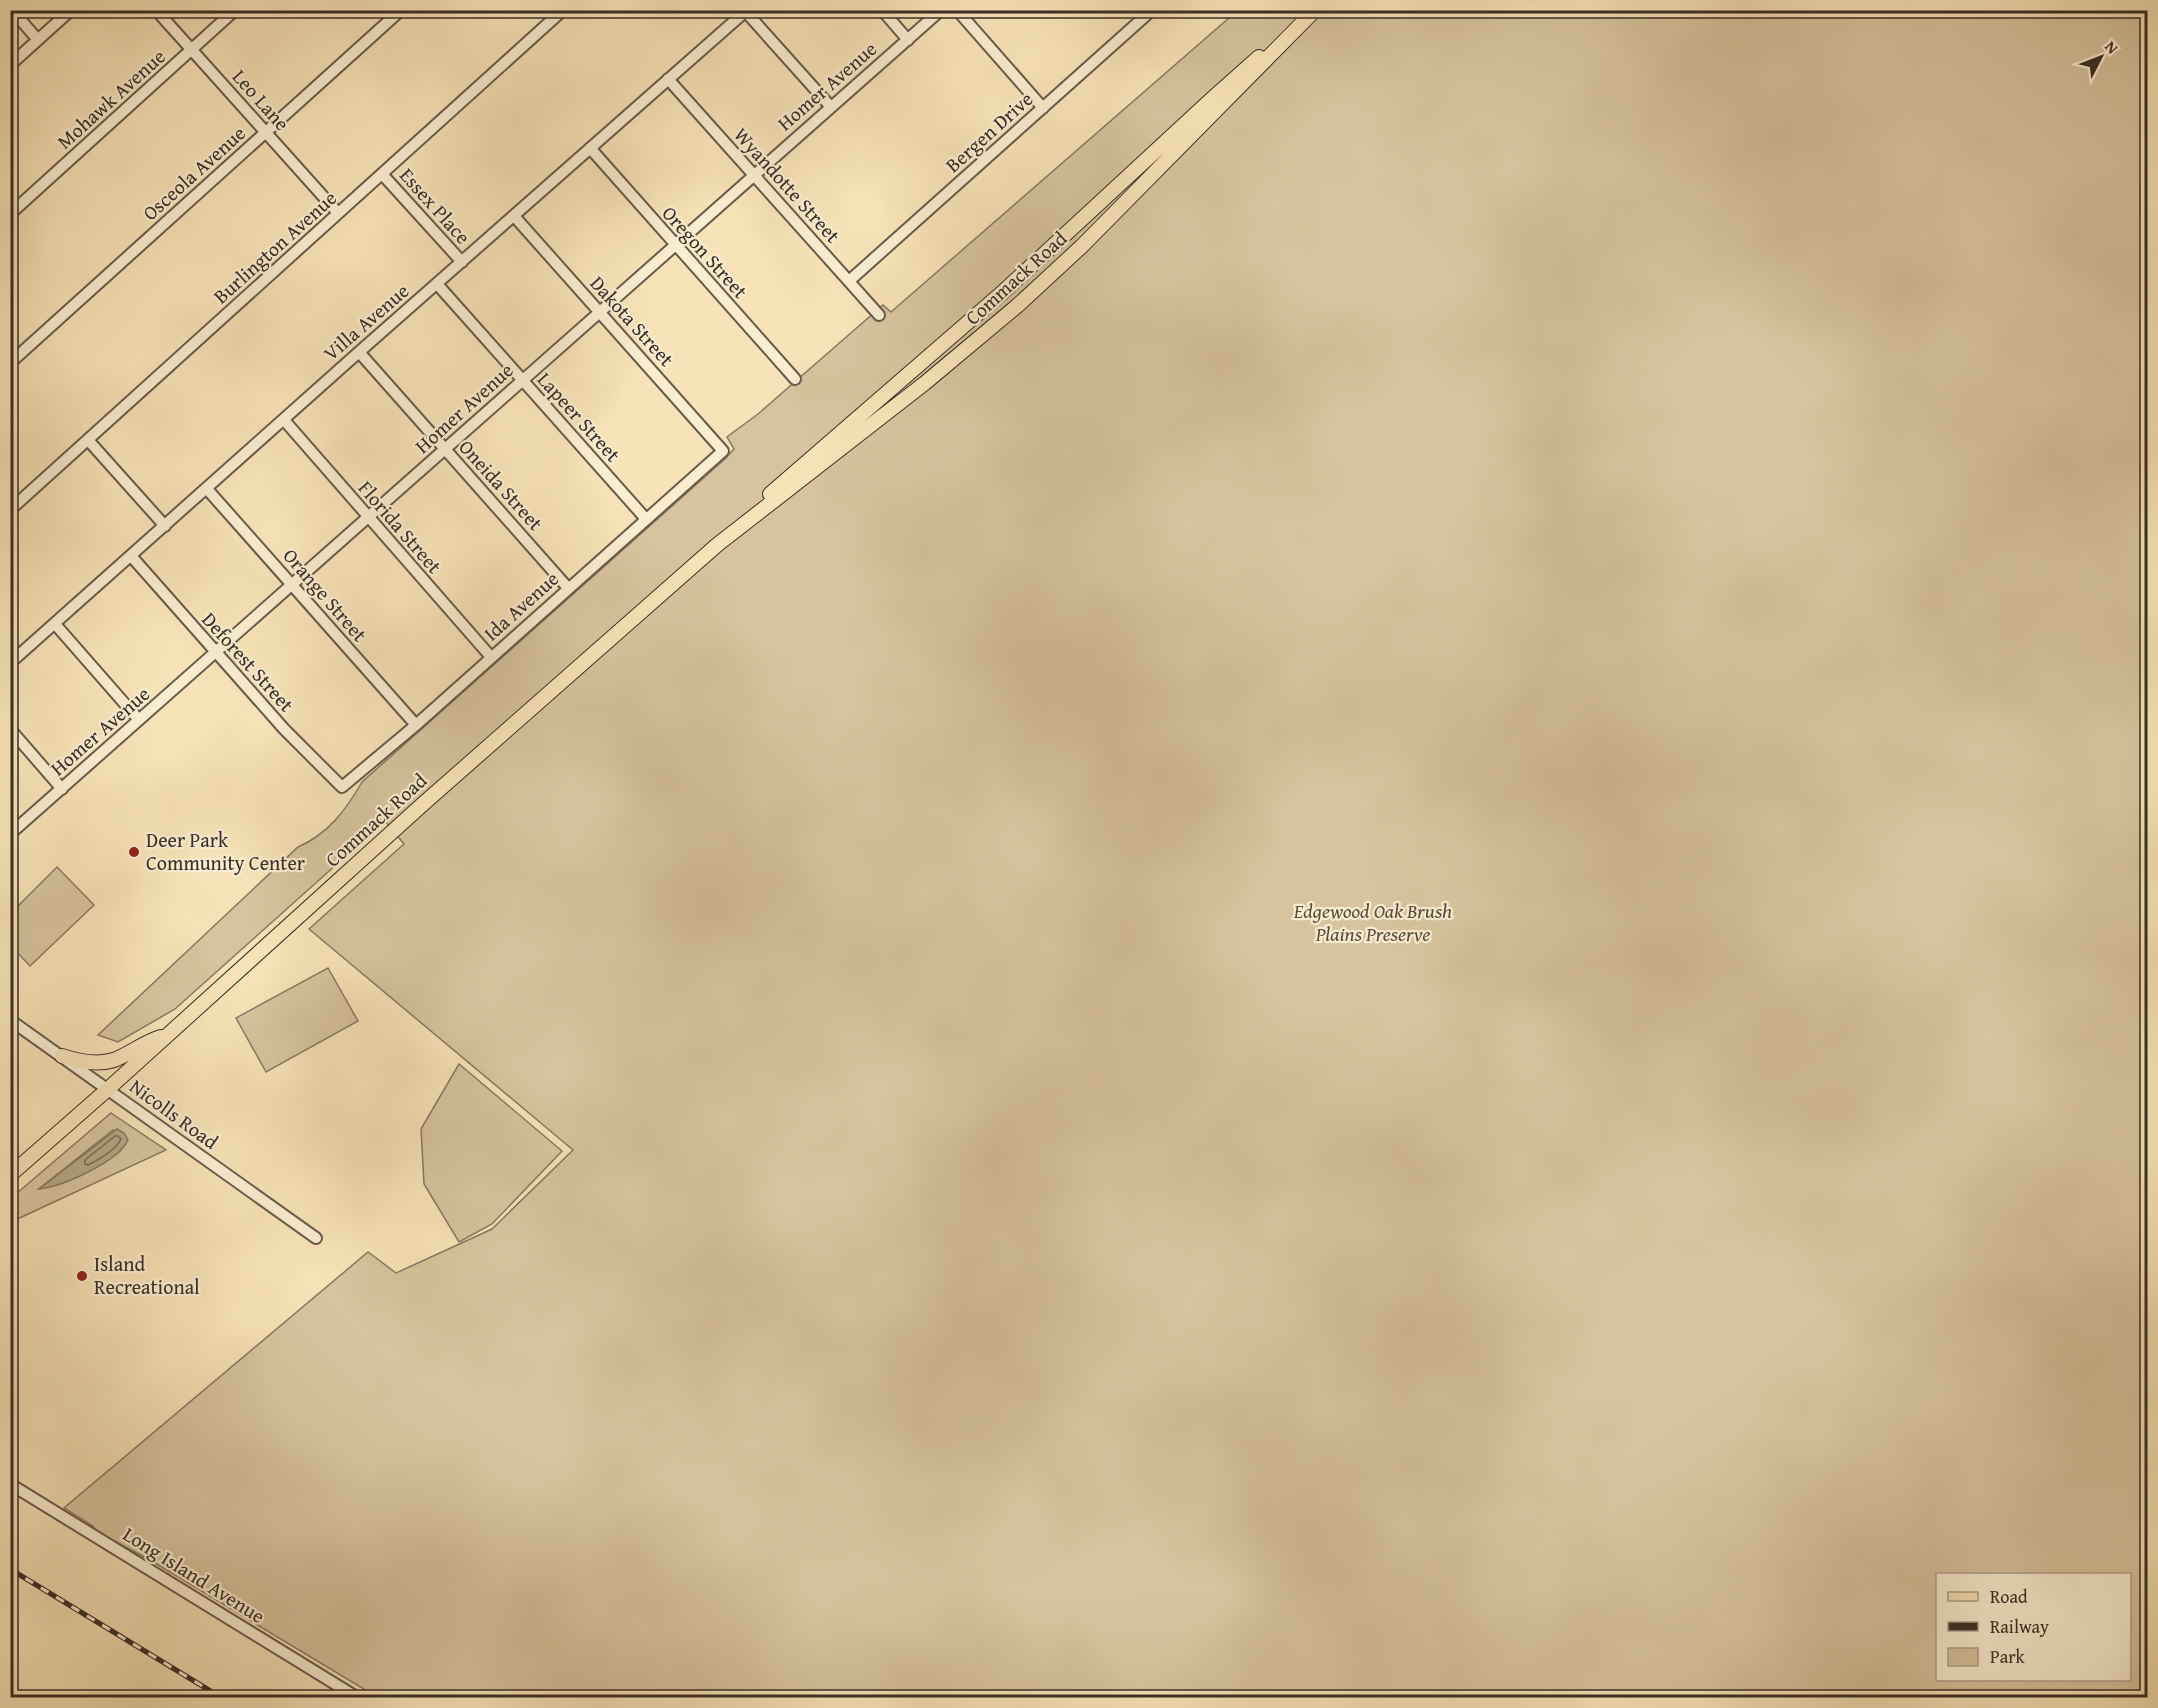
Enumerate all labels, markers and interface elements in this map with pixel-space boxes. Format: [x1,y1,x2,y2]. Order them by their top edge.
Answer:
north arrow [2071,27,2131,87]
street label: Homer Avenue [771,34,883,137]
text: N [2100,35,2125,59]
street label: Mohawk Avenue [50,42,171,155]
street label: Leo Lane [226,63,297,137]
street label: Bergen Drive [939,84,1039,179]
street label: Osceola Avenue [136,119,251,227]
street label: Wyandotte Street [728,120,847,249]
street label: Essex Place [393,161,478,250]
street label: Burlington Avenue [207,183,343,310]
street label: Oregon Street [656,199,755,304]
street label: Commack Road [958,224,1073,331]
street label: Dakota Street [584,269,681,372]
street label: Villa Avenue [316,276,415,367]
street label: Homer Avenue [408,356,519,460]
street label: Lapeer Street [531,365,628,468]
street label: Oneida Street [453,433,550,537]
street label: Florida Street [352,474,449,579]
street label: Orange Street [277,542,374,648]
street label: Ida Avenue [477,564,565,647]
street label: Deforest Street [196,605,301,718]
street label: Homer Avenue [44,679,156,782]
street label: Commack Road [318,766,433,873]
place label: Deer Park Community Center [146,825,305,877]
marker: Deer Park Community Center [127,845,141,859]
park label: Edgewood Oak Brush Plains Preserve [1293,896,1452,948]
street label: Nicolls Road [124,1072,225,1156]
place label: Island Recreational [94,1249,200,1301]
marker: Island Recreational [75,1269,89,1283]
street label: Long Island Avenue [118,1519,271,1630]
legend [1936,1573,2131,1681]
text: Road [1990,1583,2028,1610]
text: Railway [1990,1613,2049,1640]
text: Park [1990,1643,2026,1670]

